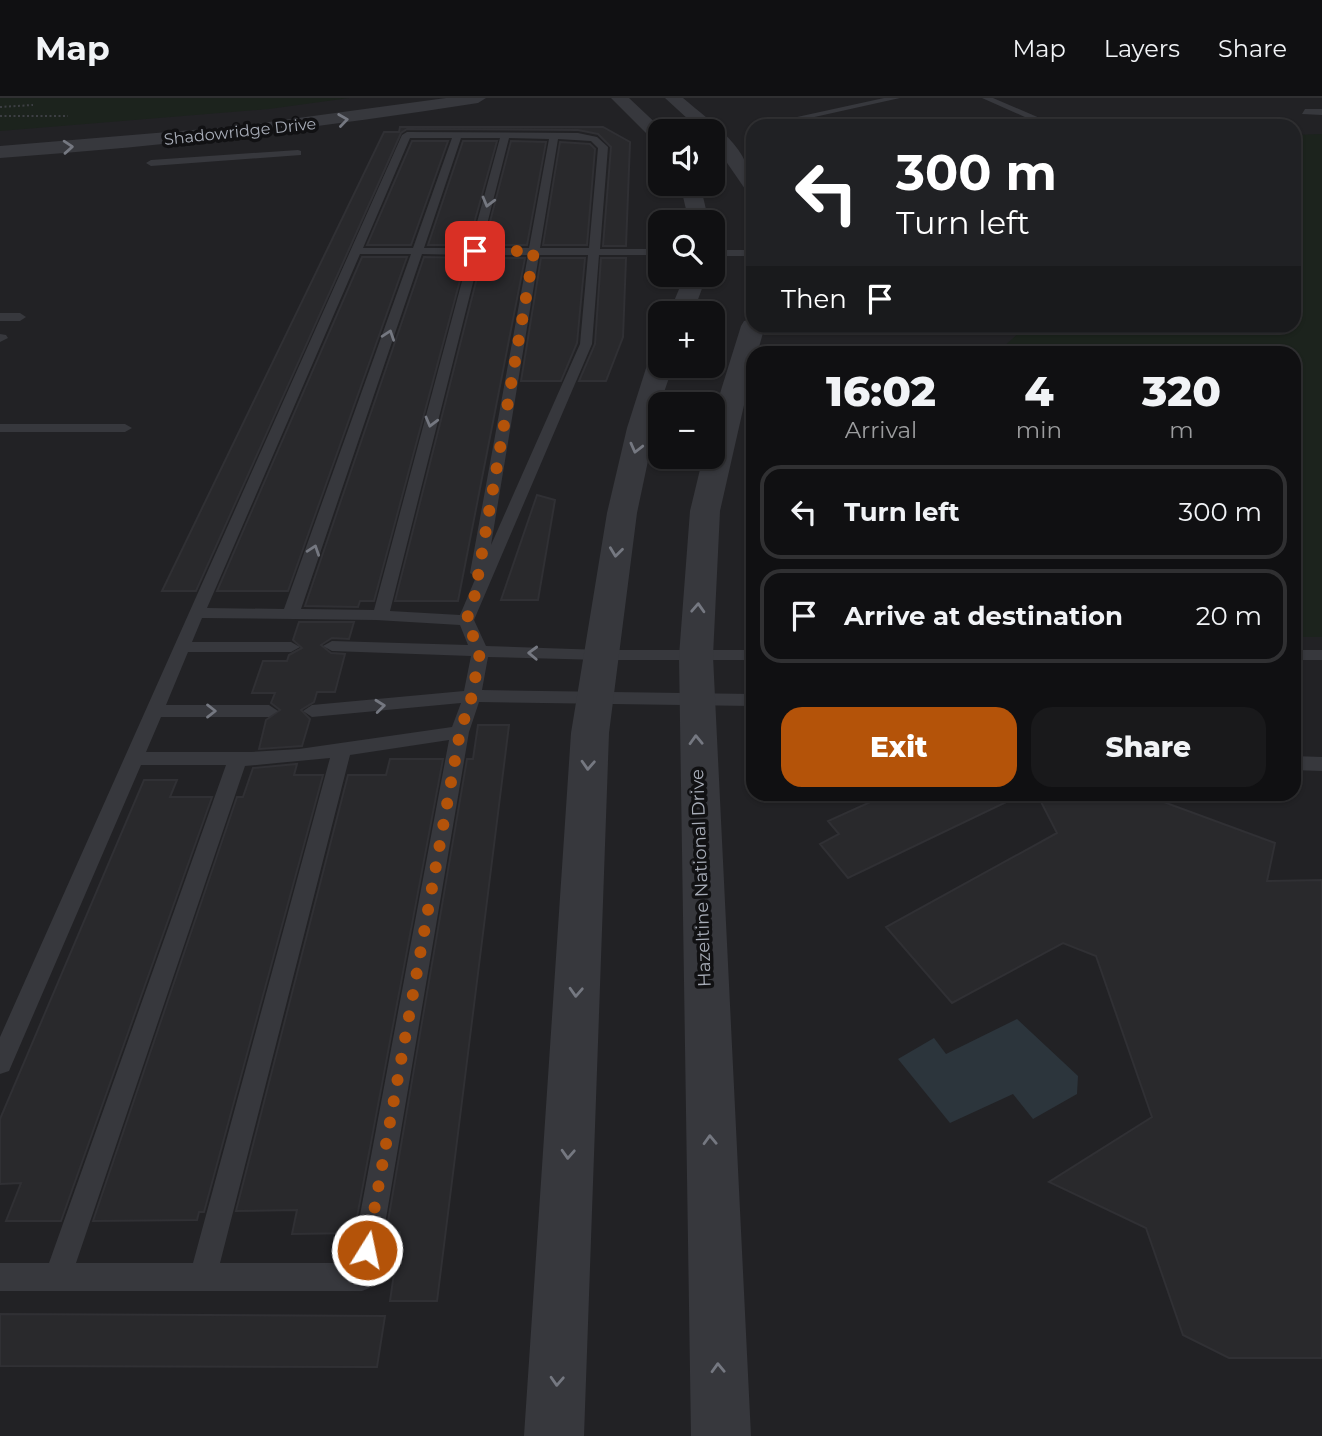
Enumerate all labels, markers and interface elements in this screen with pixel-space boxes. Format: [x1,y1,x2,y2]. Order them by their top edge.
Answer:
text: Map [35,28,110,68]
text: Map [1012,34,1066,63]
text: Layers [1104,34,1180,63]
text: Share [1218,34,1287,63]
one-way arrow [337,112,349,127]
street label: Shadowridge Drive [163,114,317,149]
map controls [648,119,725,469]
button: sound [648,119,725,196]
one-way arrow [63,140,74,155]
text: 300 m [896,143,1057,202]
icon: left [781,147,872,238]
one-way arrow [482,195,496,207]
text: Turn left [896,203,1030,242]
button: search [648,210,725,287]
pin [445,221,505,281]
icon: arrive [456,232,494,270]
icon: arrive [861,280,899,318]
text: Then [781,283,847,315]
button: + [648,301,725,378]
one-way arrow [381,329,395,341]
text: 16:02 [826,365,936,417]
text: 4 [1024,365,1054,417]
text: 320 [1142,365,1221,417]
button: − [648,392,725,469]
one-way arrow [425,416,439,428]
text: Arrival [845,416,917,444]
text: min [1016,416,1062,444]
text: m [1169,416,1194,444]
one-way arrow [630,442,644,454]
icon: left [785,493,823,531]
text: Turn left [844,496,960,528]
text: 300 m [1179,496,1262,528]
one-way arrow [306,544,320,556]
one-way arrow [608,547,623,558]
icon: arrive [785,597,823,635]
text: Arrive at destination [844,600,1123,632]
text: 20 m [1196,600,1262,632]
one-way arrow [691,602,706,613]
one-way arrow [527,646,538,661]
one-way arrow [374,699,385,714]
one-way arrow [207,703,217,719]
button: Exit [781,707,1017,787]
button: Share [1031,707,1266,787]
one-way arrow [689,734,704,745]
one-way arrow [581,760,596,771]
street label: Hazeltine National Drive [686,769,716,987]
one-way arrow [569,987,584,998]
one-way arrow [702,1135,717,1146]
one-way arrow [561,1148,576,1159]
position arrow [330,1213,404,1287]
one-way arrow [711,1362,726,1373]
one-way arrow [549,1376,564,1387]

